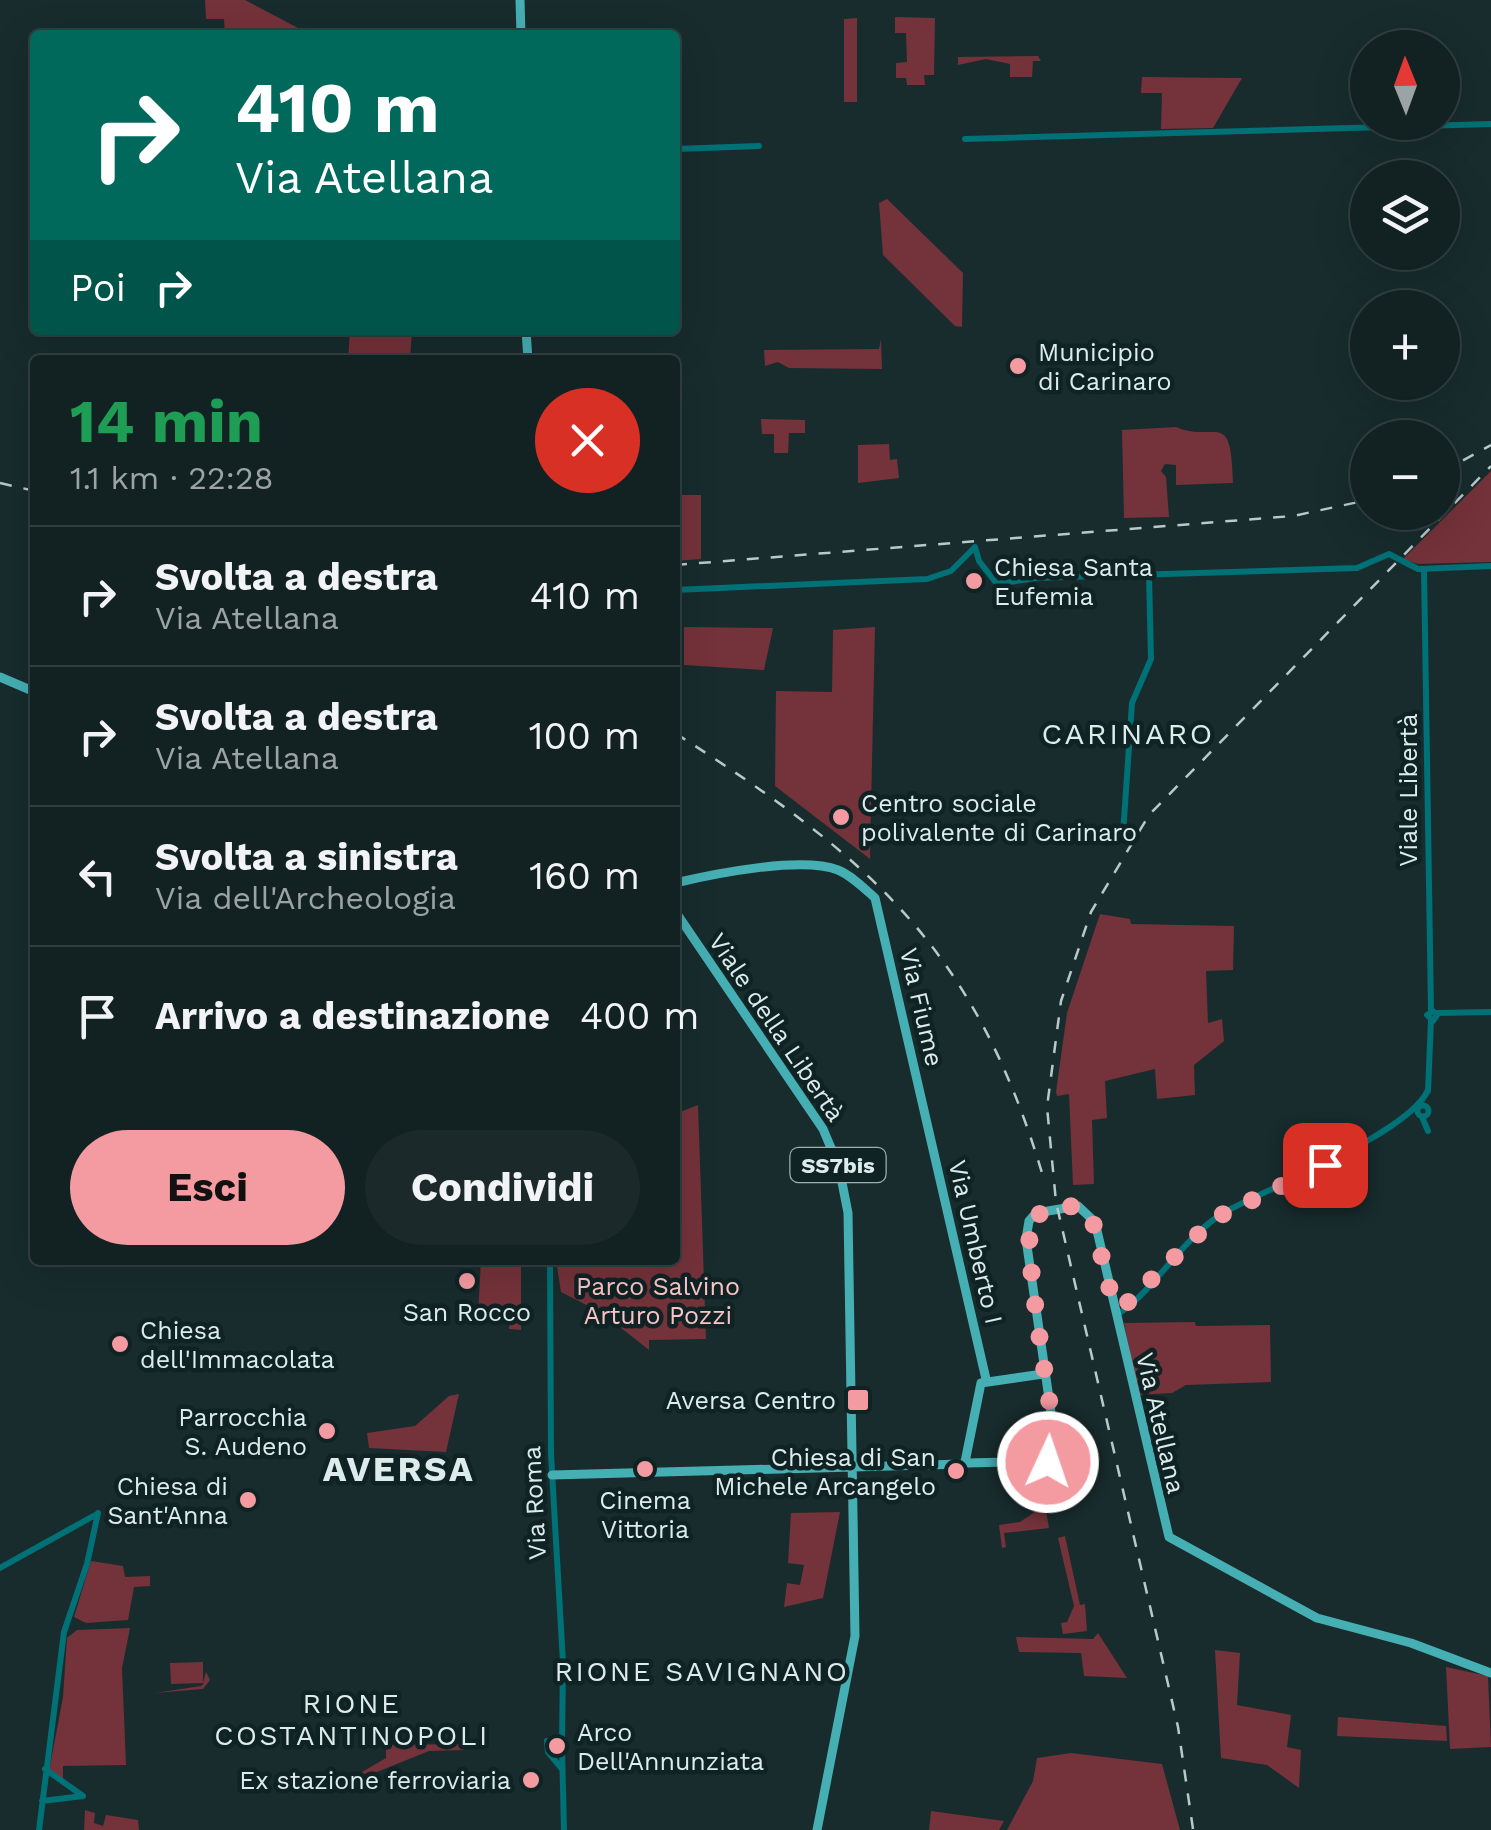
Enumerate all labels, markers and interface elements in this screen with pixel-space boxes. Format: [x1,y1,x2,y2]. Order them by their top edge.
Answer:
north arrow [1350,30,1460,140]
map controls [1350,30,1460,530]
text: 410 m [235,67,440,149]
icon: right [70,70,200,200]
text: Via Atellana [235,151,493,204]
button: layers [1350,160,1460,270]
icon: right [146,260,201,315]
text: Poi [70,266,126,310]
button: + [1350,290,1460,400]
place label: Municipio di Carinaro [1038,338,1171,396]
marker: Municipio di Carinaro [1007,355,1029,377]
text: 14 min [70,386,263,457]
button: close [535,388,640,493]
button: − [1350,420,1460,530]
text: 1.1 km · 22:28 [70,459,273,497]
place label: Chiesa Santa Eufemia [994,553,1153,611]
text: Svolta a destra [155,555,438,599]
icon: right [70,569,125,624]
marker: Chiesa Santa Eufemia [963,570,985,592]
text: 410 m [530,574,640,618]
text: Via Atellana [155,599,339,637]
text: Svolta a destra [155,695,438,739]
icon: right [70,709,125,764]
street label: Viale Libertà [1394,713,1423,867]
text: 100 m [529,714,640,758]
district label: CARINARO [1041,716,1215,751]
text: Via Atellana [155,739,339,777]
place label: Centro sociale polivalente di Carinaro [861,789,1137,847]
marker: Centro sociale polivalente di Carinaro [830,806,852,828]
text: Svolta a sinistra [155,835,458,879]
icon: left [70,849,125,904]
text: 160 m [529,854,640,898]
text: Via dell'Archeologia [155,879,456,917]
street label: Viale della Libertà [703,928,850,1127]
street label: Via Fiume [894,945,949,1069]
icon: arrive [70,989,125,1044]
text: Arrivo a destinazione [155,994,550,1038]
text: 400 m [580,994,700,1038]
pin [1283,1123,1368,1208]
button: Esci [70,1130,345,1245]
button: Condividi [365,1130,640,1245]
icon: arrive [1298,1138,1353,1193]
road number: SS7bis [790,1148,886,1182]
street label: Via Umberto I [943,1157,1008,1327]
marker: San Rocco [456,1270,478,1292]
park label: Parco Salvino Arturo Pozzi [576,1272,740,1330]
place label: San Rocco [403,1298,531,1327]
place label: Chiesa dell'Immacolata [140,1316,335,1374]
marker: Chiesa dell'Immacolata [109,1333,131,1355]
street label: Via Atellana [1130,1350,1191,1496]
place label: Aversa Centro [666,1386,836,1415]
marker: Aversa Centro [845,1387,871,1413]
place label: Parrocchia S. Audeno [178,1403,307,1461]
position arrow [996,1410,1100,1514]
marker: Parrocchia S. Audeno [316,1420,338,1442]
place label: Chiesa di San Michele Arcangelo [714,1443,936,1501]
street label: Via Roma [517,1445,552,1561]
district label: AVERSA [323,1448,475,1490]
marker: Cinema Vittoria [634,1458,656,1480]
marker: Chiesa di San Michele Arcangelo [945,1460,967,1482]
place label: Chiesa di Sant'Anna [107,1472,228,1530]
place label: Cinema Vittoria [599,1486,691,1544]
marker: Chiesa di Sant'Anna [237,1489,259,1511]
district label: RIONE SAVIGNANO [554,1655,850,1688]
district label: RIONE COSTANTINOPOLI [214,1687,490,1752]
place label: Arco Dell'Annunziata [577,1718,764,1776]
marker: Arco Dell'Annunziata [546,1735,568,1757]
place label: Ex stazione ferroviaria [239,1766,511,1795]
marker: Ex stazione ferroviaria [520,1769,542,1791]

